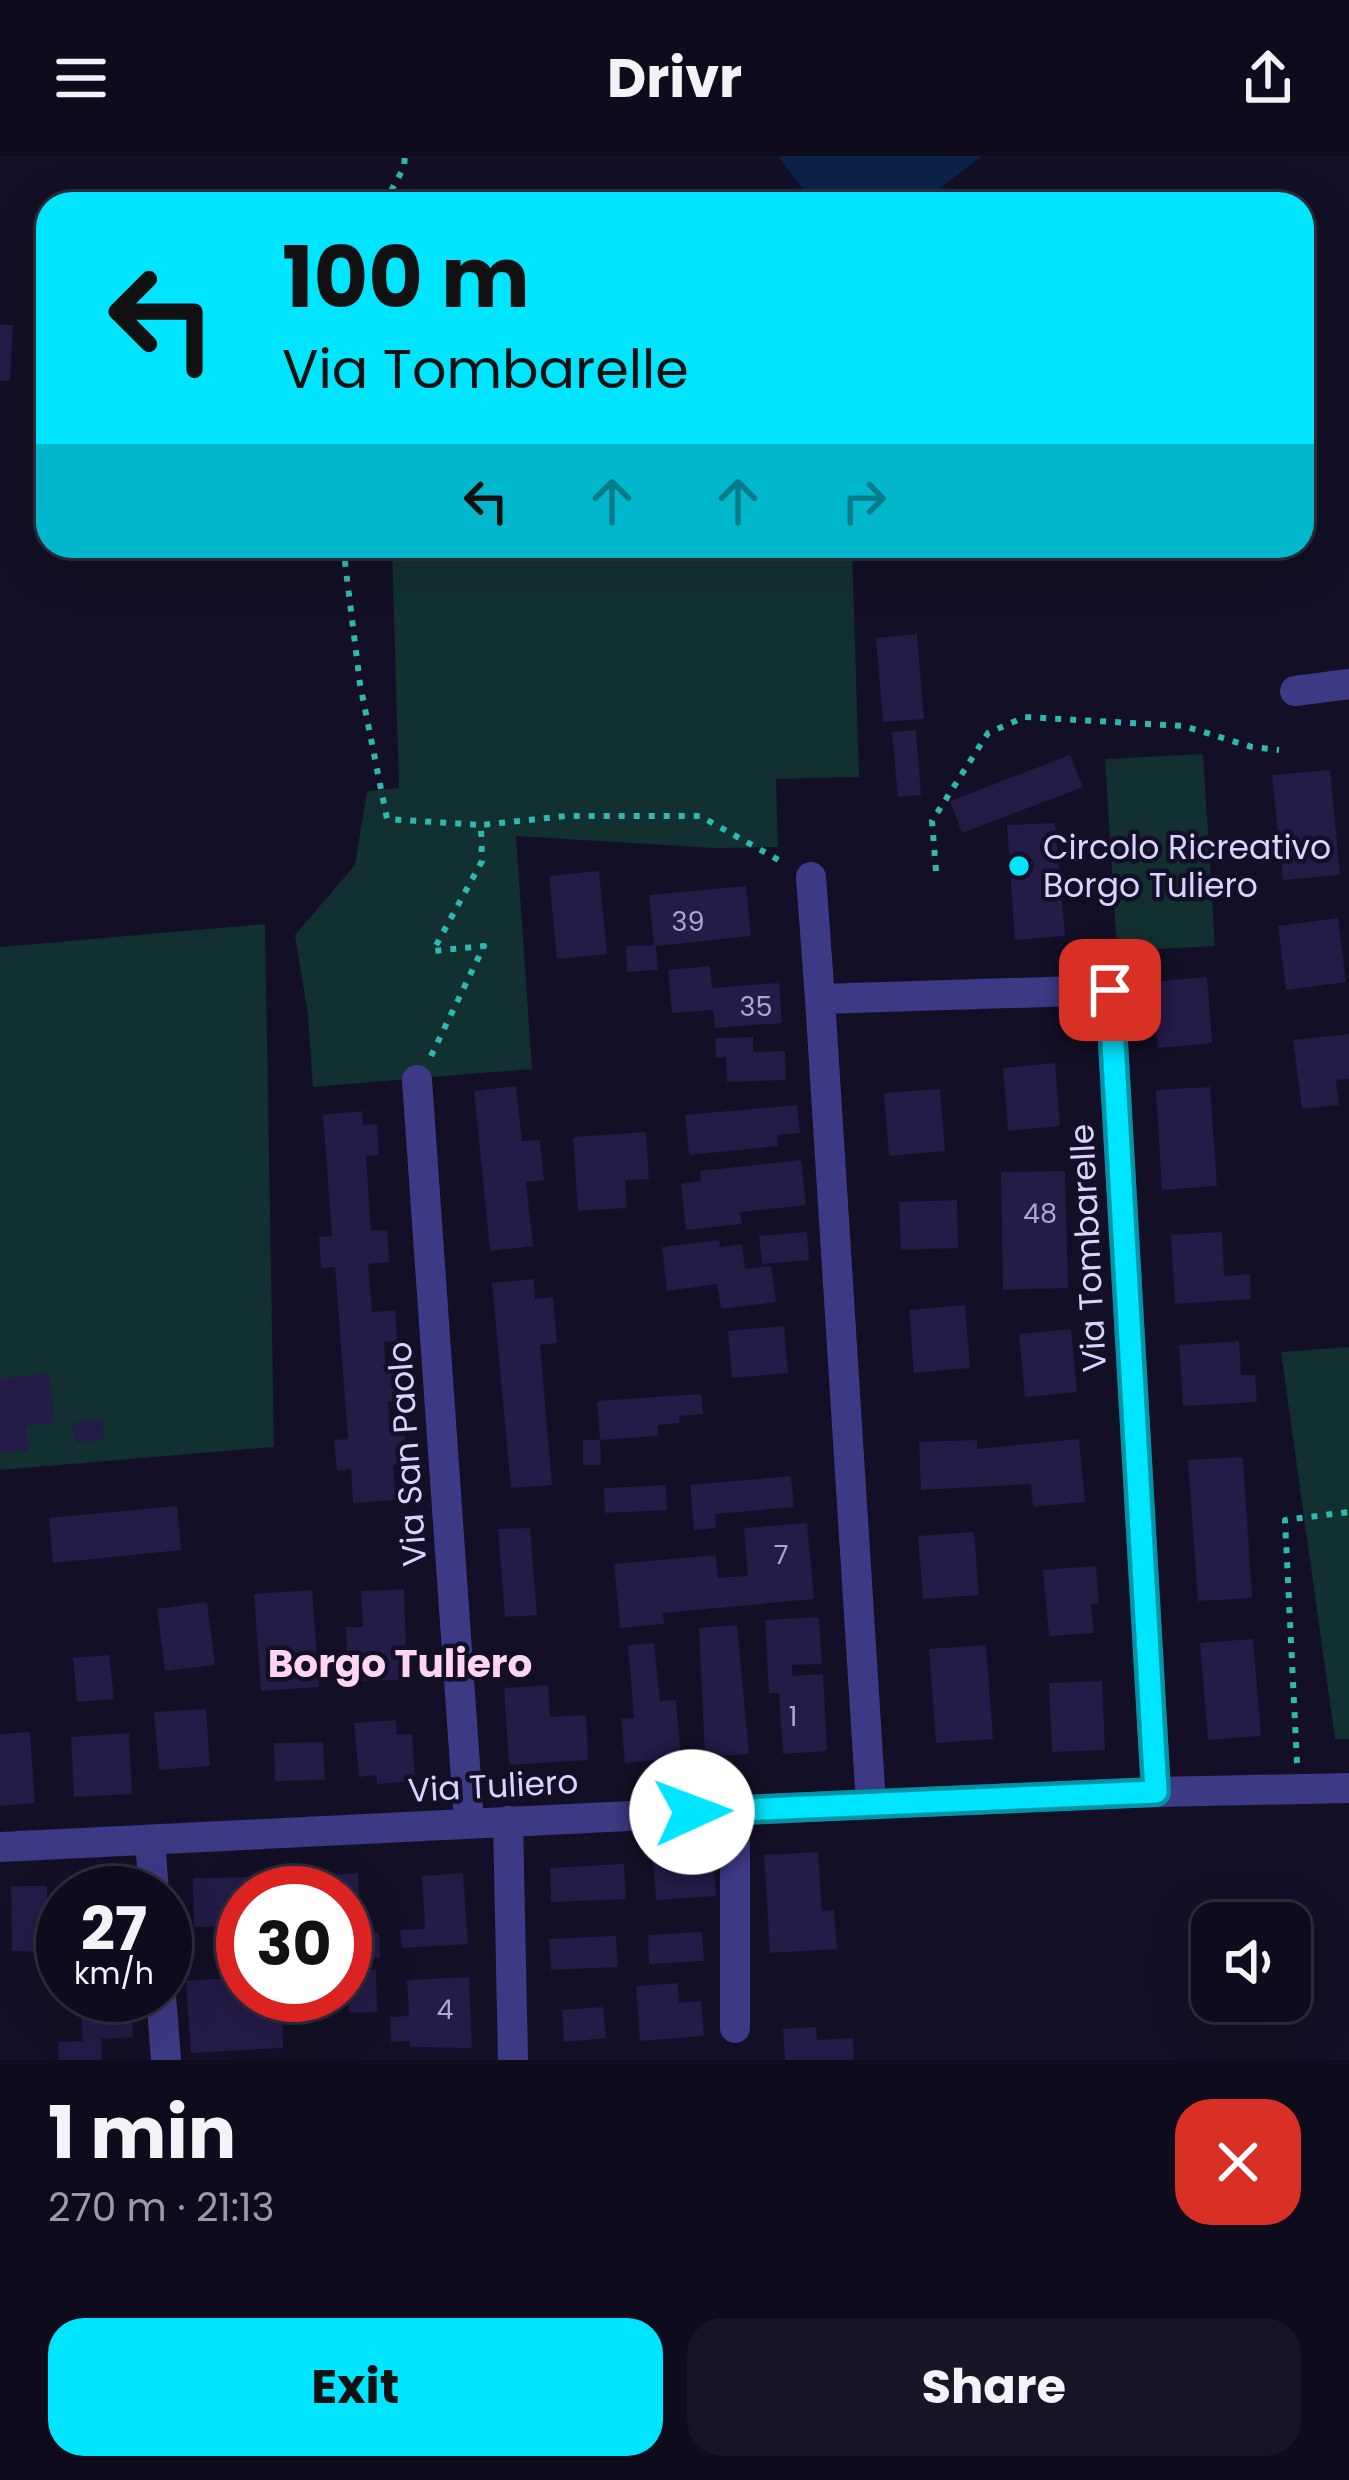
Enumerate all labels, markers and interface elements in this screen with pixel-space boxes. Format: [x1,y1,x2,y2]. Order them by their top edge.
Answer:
text: Drivr [607,40,742,116]
icon: menu [48,45,114,111]
icon: share [1235,45,1301,111]
text: 100 m [282,219,530,336]
icon: left [84,240,240,396]
text: Via Tombarelle [282,331,689,407]
icon: left [453,468,519,534]
icon: ahead [579,468,645,534]
icon: ahead [705,468,771,534]
icon: right [831,468,897,534]
place label: Circolo Ricreativo Borgo Tuliero [1043,824,1331,909]
marker: Circolo Ricreativo Borgo Tuliero [1006,853,1032,879]
house number: 39 [672,903,704,940]
pin [1059,939,1161,1041]
icon: arrive [1077,957,1143,1023]
house number: 35 [740,988,772,1025]
street label: Via Tombarelle [1058,1123,1118,1373]
house number: 48 [1023,1195,1057,1232]
street label: Via San Paolo [376,1340,438,1568]
house number: 7 [774,1536,788,1573]
district label: Borgo Tuliero [268,1636,532,1691]
house number: 1 [789,1698,797,1735]
position arrow [629,1749,755,1875]
street label: Via Tuliero [407,1758,579,1814]
speed limit sign: 30 [216,1866,372,2022]
text: 27 [81,1887,147,1971]
map controls [1191,1902,1311,2022]
button: sound [1191,1902,1311,2022]
text: km/h [74,1952,154,1995]
house number: 4 [437,1991,454,2028]
text: 1 min [48,2082,236,2183]
button: close [1175,2099,1301,2225]
text: 270 m · 21:13 [48,2180,275,2235]
button: Exit [48,2318,663,2456]
button: Share [687,2318,1301,2456]

